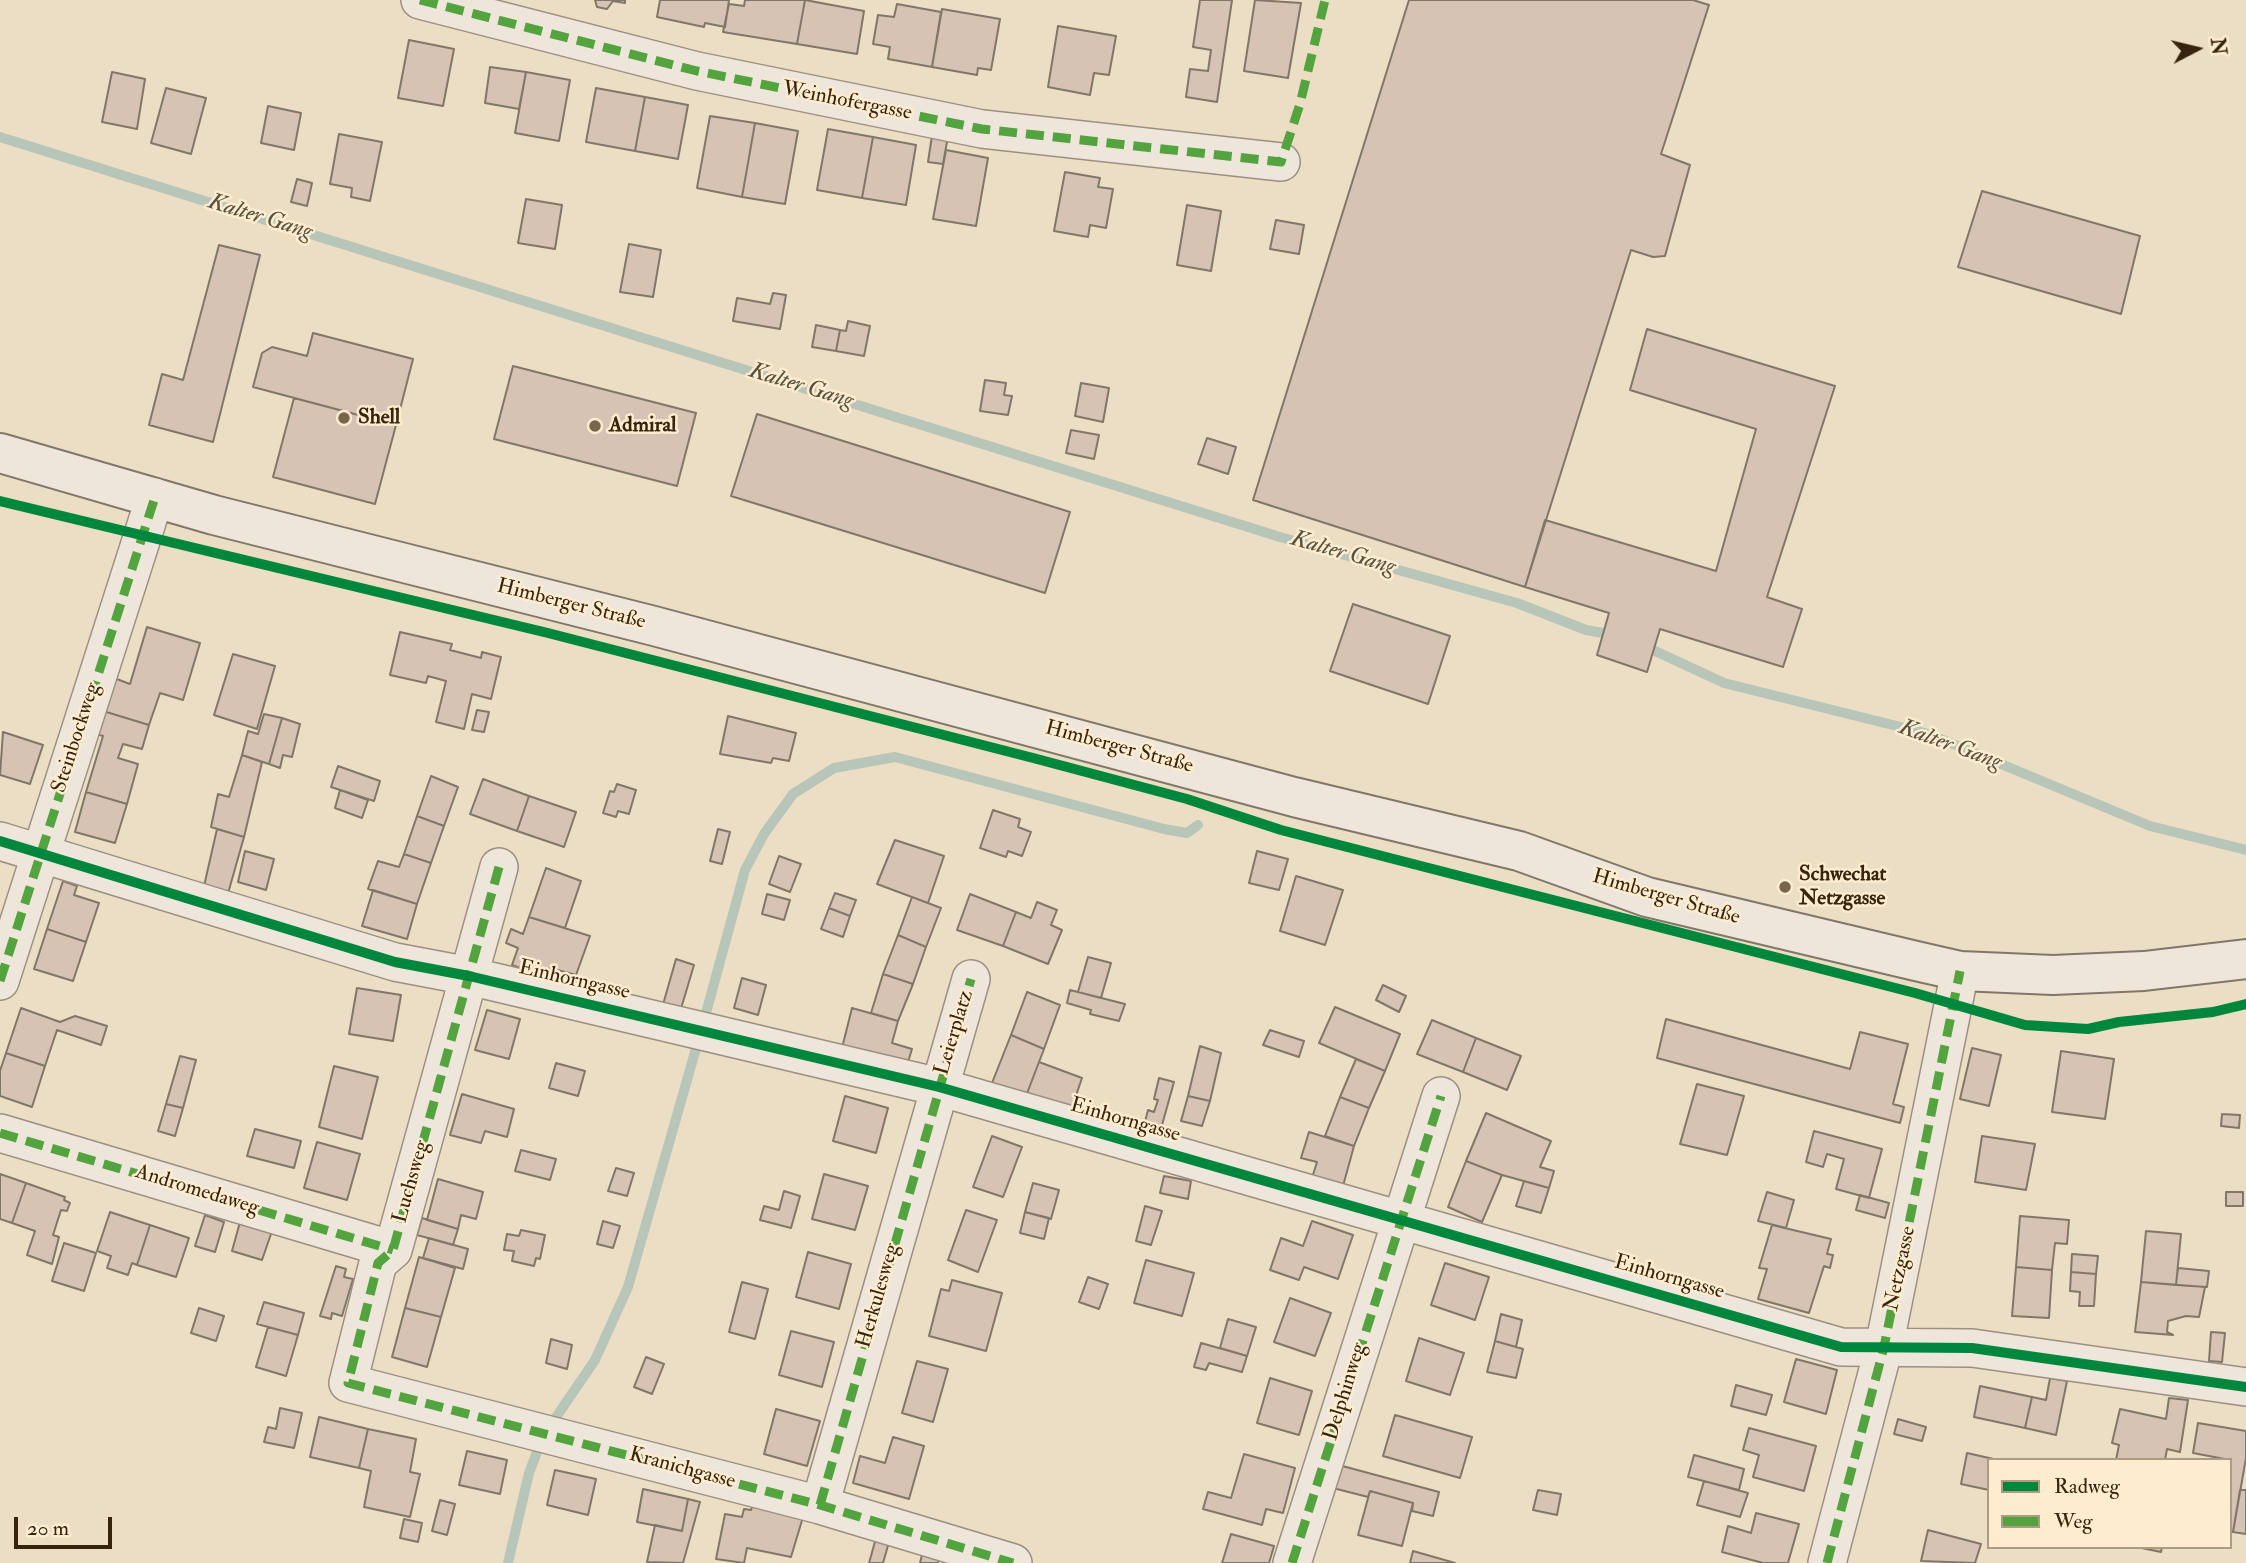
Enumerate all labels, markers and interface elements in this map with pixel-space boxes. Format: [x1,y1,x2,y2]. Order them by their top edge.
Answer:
north arrow [2162,14,2232,84]
text: N [2205,37,2231,56]
street label: Weinhofergasse [780,77,914,127]
water label: Kalter Gang [205,189,315,247]
water label: Kalter Gang [746,358,856,416]
place label: Shell [358,405,400,431]
marker: Shell [336,410,352,426]
place label: Admiral [609,413,676,439]
marker: Admiral [587,418,603,434]
water label: Kalter Gang [1288,526,1398,582]
street label: Himberger Straße [494,574,648,636]
street label: Steinbockweg [47,680,107,796]
water label: Kalter Gang [1895,715,2005,777]
street label: Himberger Straße [1042,716,1196,780]
place label: Schwechat Netzgasse [1799,862,1886,912]
street label: Himberger Straße [1589,865,1743,931]
marker: Schwechat Netzgasse [1777,879,1793,895]
street label: Einhorngasse [516,956,632,1006]
street label: Leierplatz [930,987,980,1079]
street label: Einhorngasse [1067,1093,1183,1149]
street label: Luchsweg [388,1138,436,1226]
street label: Andromedaweg [132,1160,262,1222]
street label: Netzgasse [1880,1224,1922,1314]
street label: Herkulesweg [852,1241,906,1351]
street label: Einhorngasse [1611,1250,1727,1306]
street label: Delphinweg [1319,1340,1373,1444]
street label: Kranichgasse [626,1443,738,1495]
legend [1987,1458,2232,1549]
text: Radweg [2054,1473,2120,1500]
scale bar [18,1504,116,1548]
text: Weg [2054,1508,2093,1535]
text: 20 m [27,1515,69,1542]

